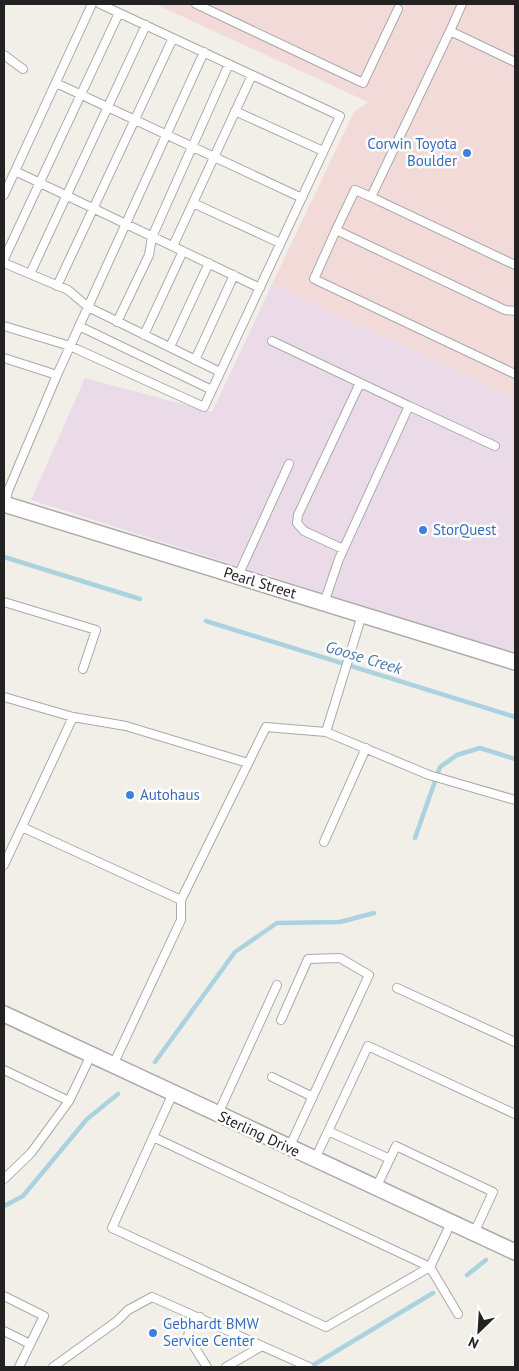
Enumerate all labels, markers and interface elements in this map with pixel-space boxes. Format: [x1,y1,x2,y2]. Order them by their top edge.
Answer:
place label: Corwin Toyota Boulder [367,134,457,170]
marker: Corwin Toyota Boulder [461,147,473,159]
place label: StorQuest [433,520,496,539]
marker: StorQuest [417,524,429,536]
street label: Pearl Street [222,563,299,603]
water label: Goose Creek [323,636,405,678]
place label: Autohaus [140,785,200,804]
marker: Autohaus [124,789,136,801]
street label: Sterling Drive [215,1106,303,1161]
north arrow [454,1306,504,1356]
place label: Gebhardt BMW Service Center [163,1314,259,1350]
marker: Gebhardt BMW Service Center [147,1327,159,1339]
text: N [466,1333,481,1353]

